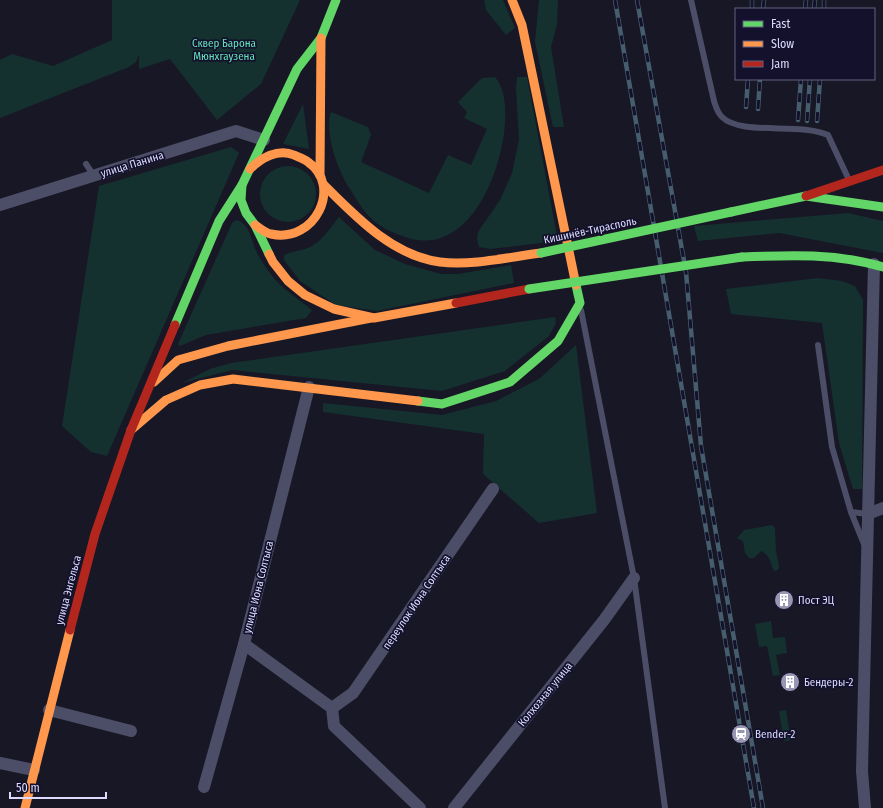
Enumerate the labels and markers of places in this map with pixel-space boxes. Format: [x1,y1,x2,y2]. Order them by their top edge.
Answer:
building icon: Пост ЭЦ [773,589,795,611]
place label: Пост ЭЦ [798,594,834,607]
building icon: Бендеры-2 [779,671,801,693]
place label: Бендеры-2 [804,676,854,689]
station icon: Bender-2 [730,723,752,745]
place label: Bender-2 [755,728,795,741]

